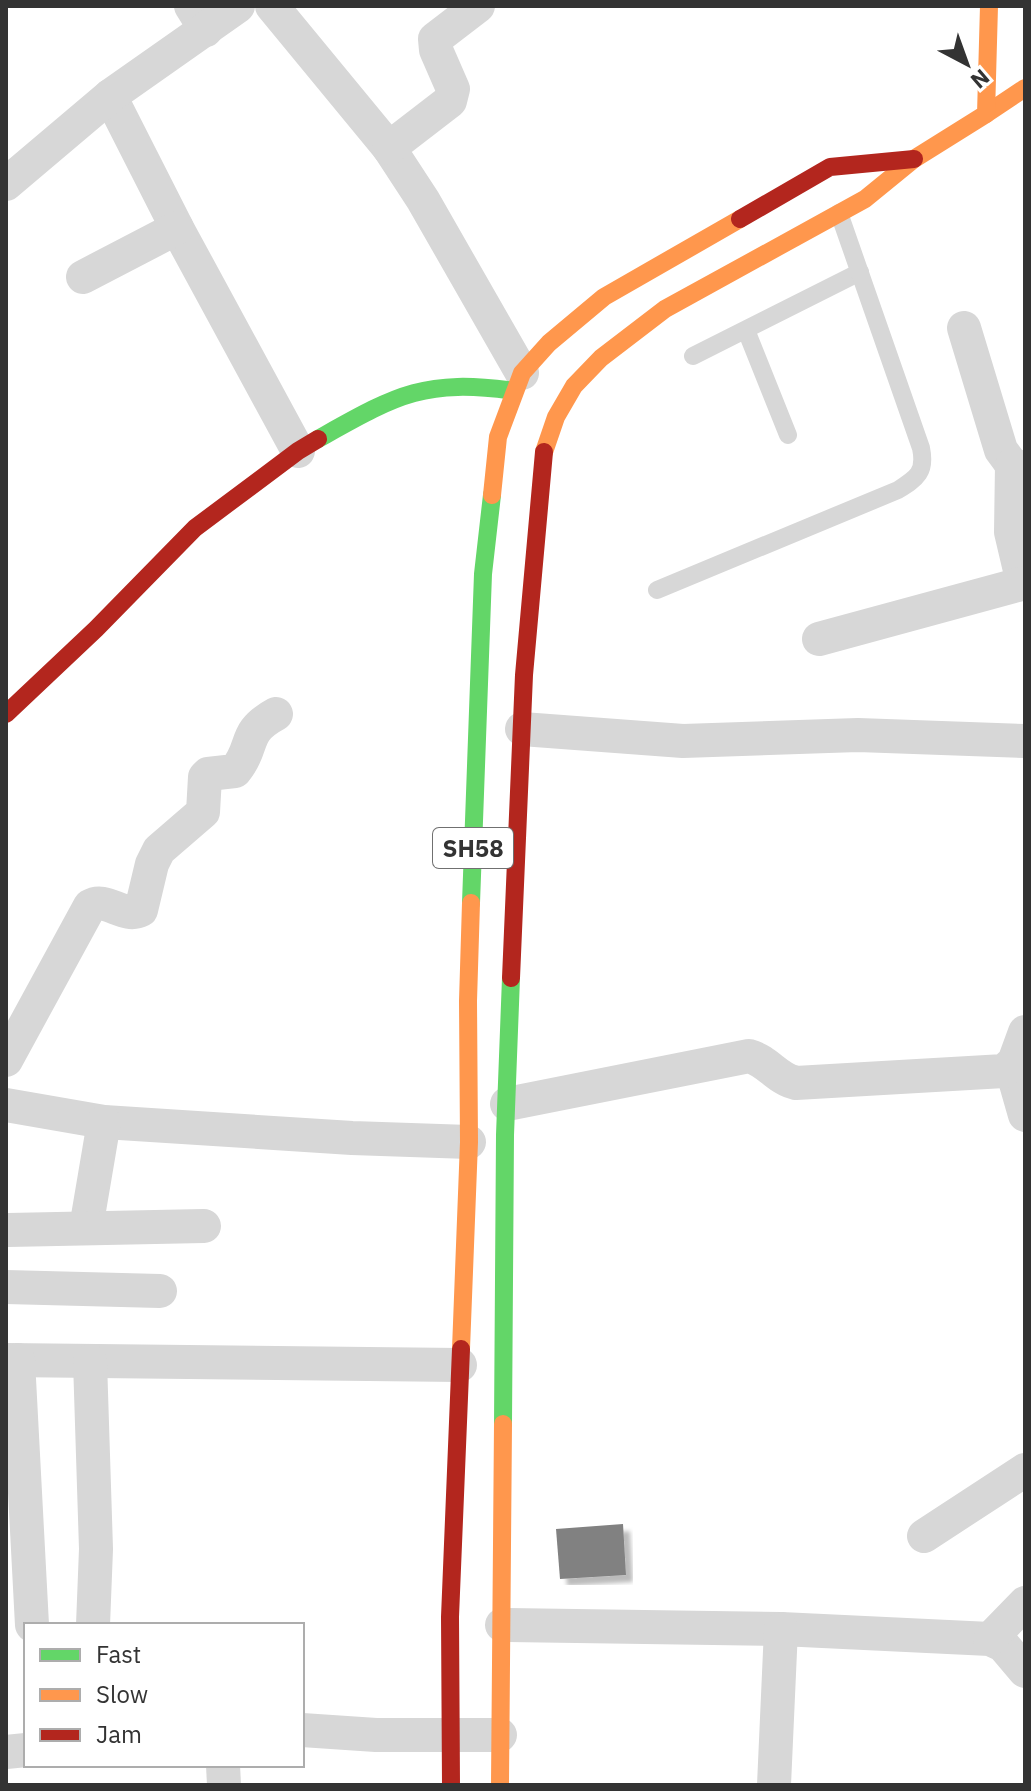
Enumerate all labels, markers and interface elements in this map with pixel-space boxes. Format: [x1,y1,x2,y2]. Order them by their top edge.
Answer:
north arrow [927,24,1007,104]
text: N [965,63,996,96]
road number: SH58 [433,828,513,868]
legend [24,1623,304,1767]
text: Fast [96,1638,141,1670]
text: Slow [96,1678,148,1710]
text: Jam [96,1718,142,1750]

